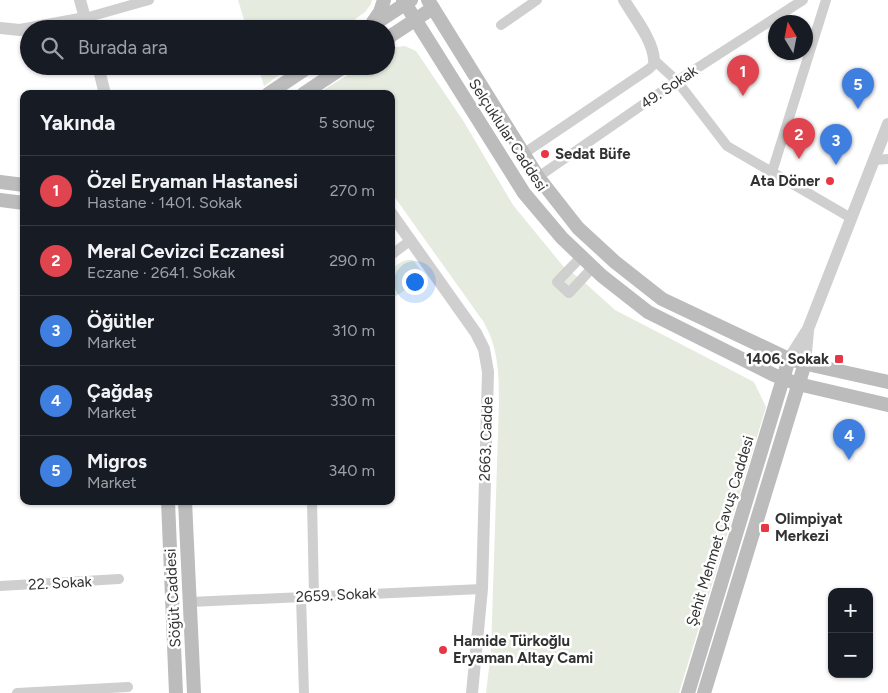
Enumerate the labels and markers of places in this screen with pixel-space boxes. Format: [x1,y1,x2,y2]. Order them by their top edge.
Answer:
pin: 1 [727,55,759,96]
pin: 5 [842,68,874,109]
pin: 2 [783,118,815,159]
pin: 3 [820,124,852,165]
place label: Sedat Büfe [555,145,631,163]
marker: Sedat Büfe [539,148,551,160]
place label: Ata Döner [750,172,820,190]
marker: Ata Döner [824,175,836,187]
place label: 1406. Sokak [746,350,829,368]
marker: 1406. Sokak [833,353,845,365]
pin: 4 [833,419,865,460]
place label: Olimpiyat Merkezi [775,510,843,545]
marker: Olimpiyat Merkezi [759,522,771,534]
place label: Hamide Türkoğlu Eryaman Altay Cami [453,632,593,667]
marker: Hamide Türkoğlu Eryaman Altay Cami [437,644,449,656]

